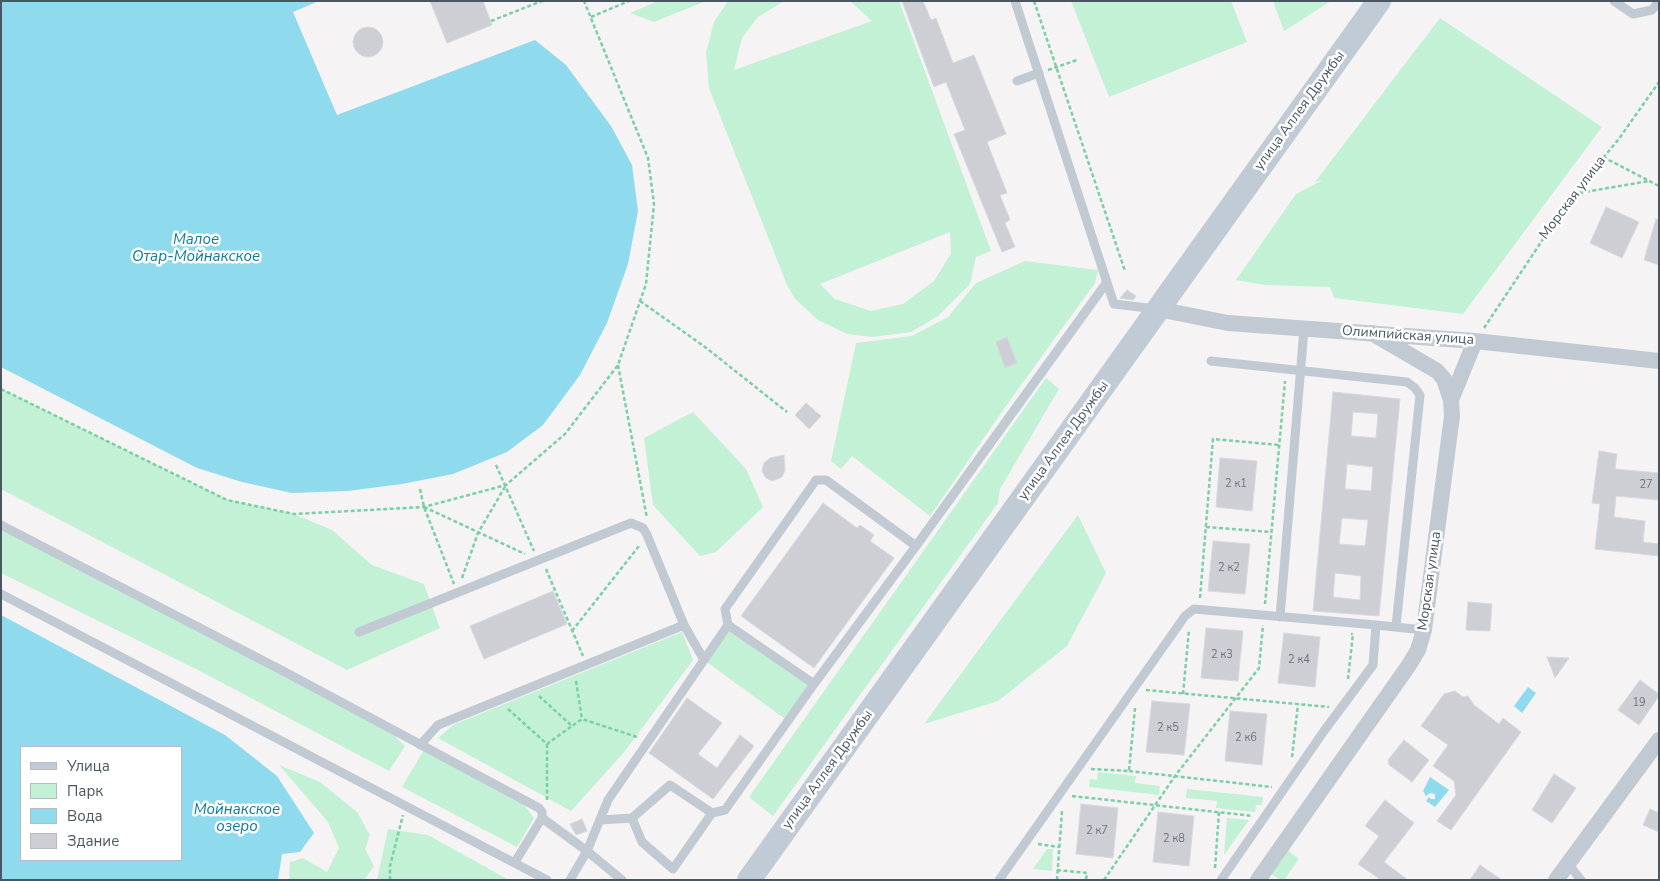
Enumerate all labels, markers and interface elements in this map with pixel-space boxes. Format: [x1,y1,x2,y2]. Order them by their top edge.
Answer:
street label: улица Аллея Дружбы [1251,48,1349,174]
street label: Морская улица [1536,153,1610,243]
water label: Малое Отар-Мойнакское [132,231,260,266]
street label: Олимпийская улица [1341,323,1475,349]
street label: улица Аллея Дружбы [1015,378,1113,504]
house number: 2 к1 [1225,477,1247,491]
house number: 27 [1639,478,1653,492]
street label: Морская улица [1415,530,1445,632]
house number: 2 к2 [1218,561,1240,575]
house number: 2 к3 [1211,648,1233,662]
house number: 2 к4 [1288,653,1310,667]
house number: 19 [1632,696,1646,710]
street label: улица Аллея Дружбы [779,707,877,833]
house number: 2 к5 [1157,721,1179,735]
house number: 2 к6 [1235,731,1257,745]
legend [20,746,182,861]
text: Улица [67,756,110,776]
text: Парк [67,781,103,801]
water label: Мойнакское озеро [194,801,280,836]
text: Вода [67,806,103,826]
house number: 2 к7 [1086,824,1108,838]
text: Здание [67,831,119,851]
house number: 2 к8 [1163,832,1185,846]

